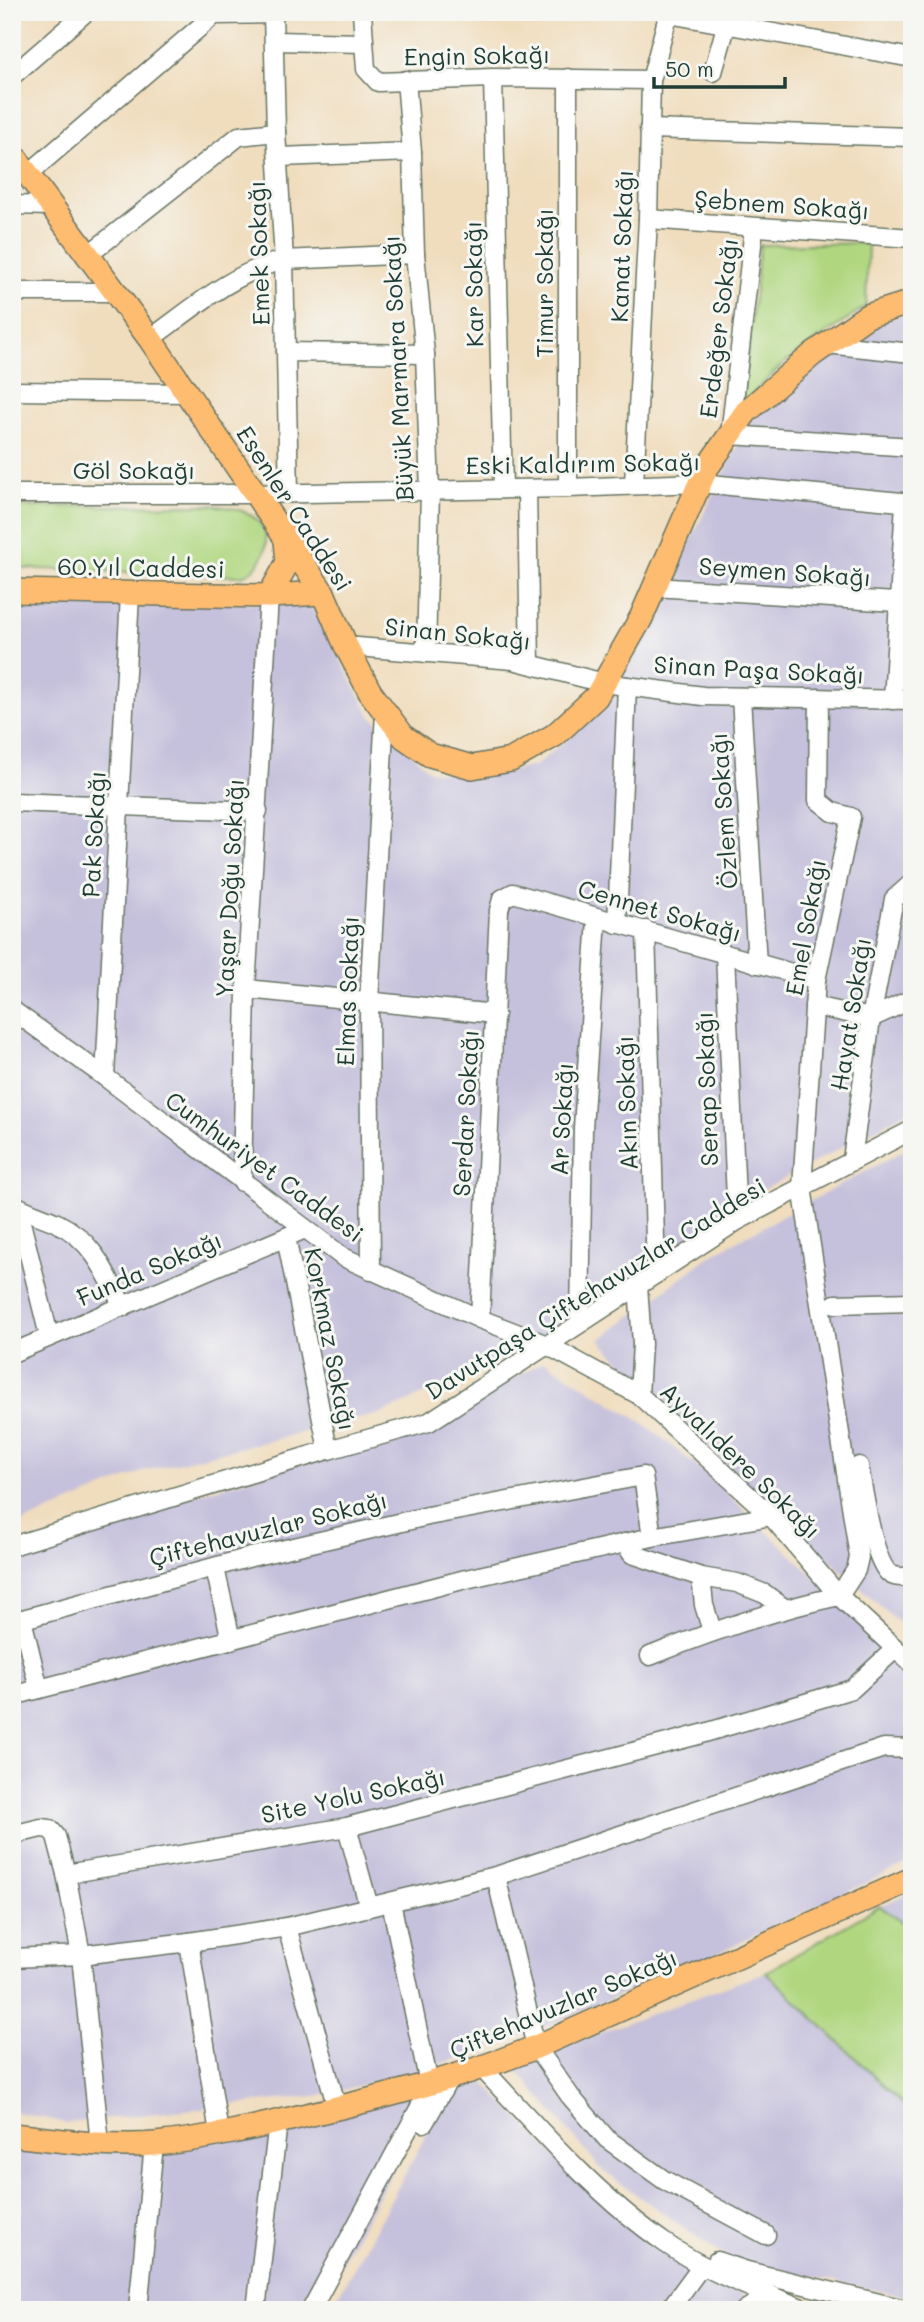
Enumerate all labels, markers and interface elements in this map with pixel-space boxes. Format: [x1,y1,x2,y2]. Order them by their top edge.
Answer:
street label: Engin Sokağı [404,38,550,72]
scale bar [654,46,786,90]
text: 50 m [665,55,714,82]
street label: Kanat Sokağı [603,169,639,323]
street label: Emek Sokağı [240,180,276,326]
street label: Şebnem Sokağı [693,182,871,226]
street label: Timur Sokağı [528,208,559,358]
street label: Kar Sokağı [456,221,490,347]
street label: Büyük Marmara Sokağı [375,234,419,502]
street label: Erdeğer Sokağı [692,236,744,420]
street label: Esenler Caddesi [230,420,360,596]
street label: Eski Kaldırım Sokağı [465,445,701,481]
street label: Göl Sokağı [73,454,195,485]
street label: 60.Yıl Caddesi [57,550,225,584]
street label: Seymen Sokağı [698,550,872,592]
street label: Sinan Sokağı [383,610,533,656]
street label: Sinan Paşa Sokağı [653,648,865,690]
street label: Özlem Sokağı [702,732,744,890]
street label: Pak Sokağı [74,770,112,898]
street label: Yaşar Doğu Sokağı [208,778,250,998]
street label: Emel Sokağı [778,856,832,998]
street label: Cennet Sokağı [575,872,745,948]
street label: Elmas Sokağı [329,915,365,1067]
street label: Hayat Sokağı [823,935,877,1093]
street label: Serap Sokağı [688,1011,724,1167]
street label: Serdar Sokağı [445,1029,485,1197]
street label: Akın Sokağı [608,1035,644,1171]
street label: Ar Sokağı [543,1062,579,1176]
street label: Cumhuriyet Caddesi [160,1084,370,1248]
street label: Davutpaşa Çiftehavuzlar Caddesi [419,1170,771,1406]
street label: Funda Sokağı [72,1224,226,1312]
street label: Korkmaz Sokağı [298,1245,364,1433]
street label: Ayvalıdere Sokağı [654,1375,828,1545]
street label: Çiftehavuzlar Sokağı [146,1483,390,1573]
street label: Site Yolu Sokağı [258,1760,448,1830]
street label: Çiftehavuzlar Sokağı [444,1941,682,2065]

